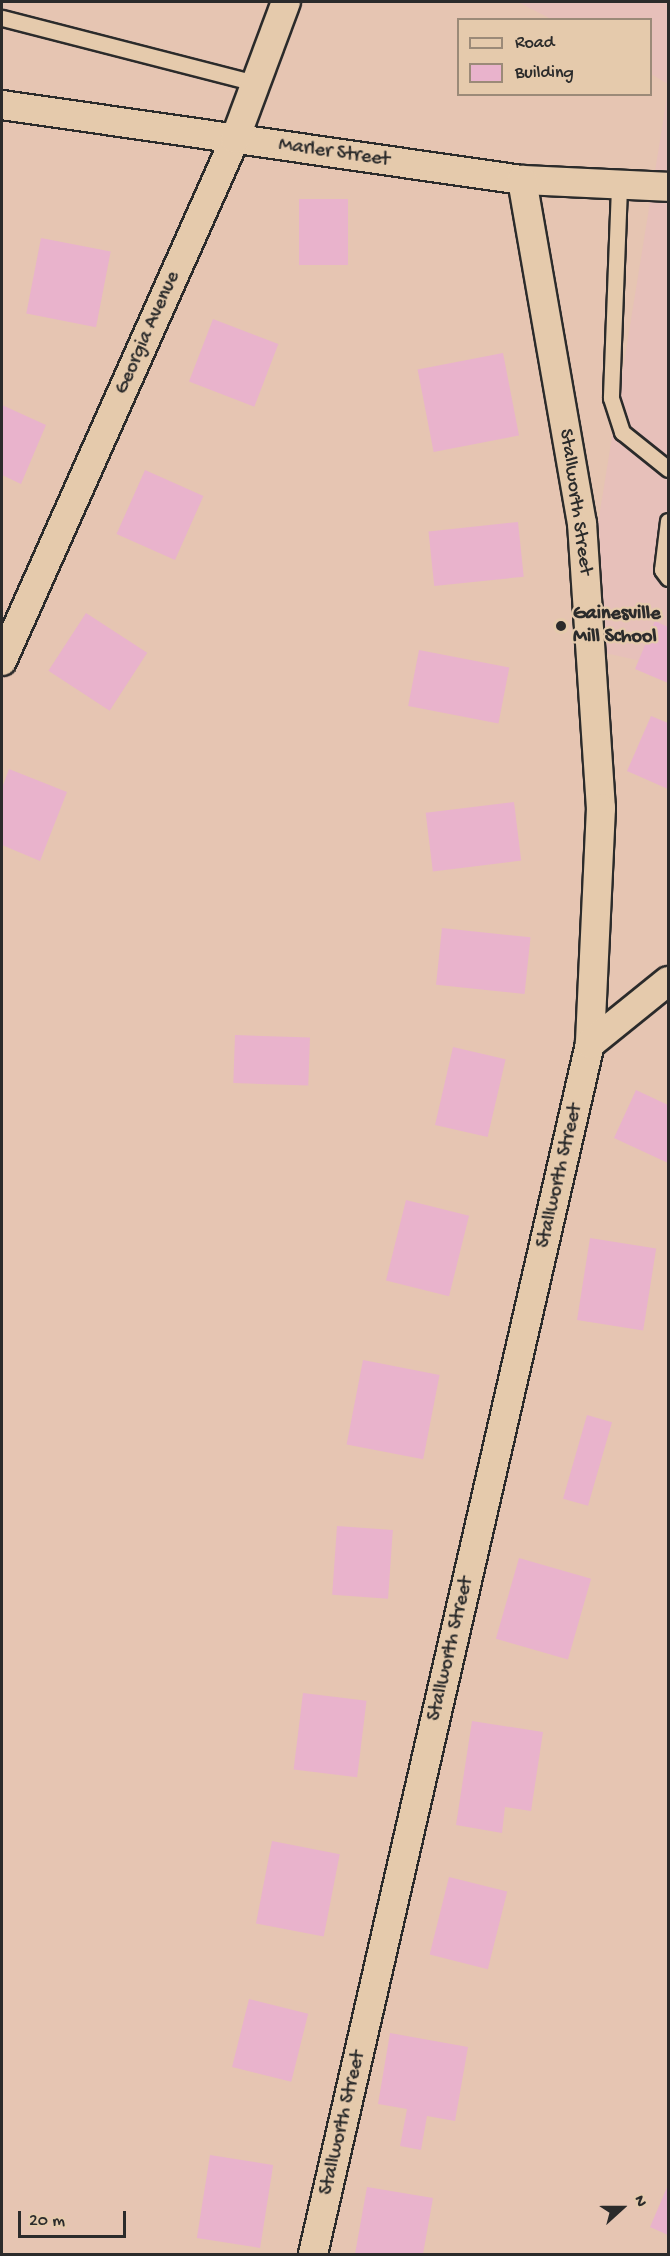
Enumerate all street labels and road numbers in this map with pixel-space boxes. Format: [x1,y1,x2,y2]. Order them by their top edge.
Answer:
street label: Marler Street [277,133,391,173]
street label: Georgia Avenue [110,268,186,398]
street label: Stallworth Street [553,427,597,577]
street label: Stallworth Street [532,1102,588,1250]
street label: Stallworth Street [423,1575,479,1723]
street label: Stallworth Street [315,2049,371,2197]

